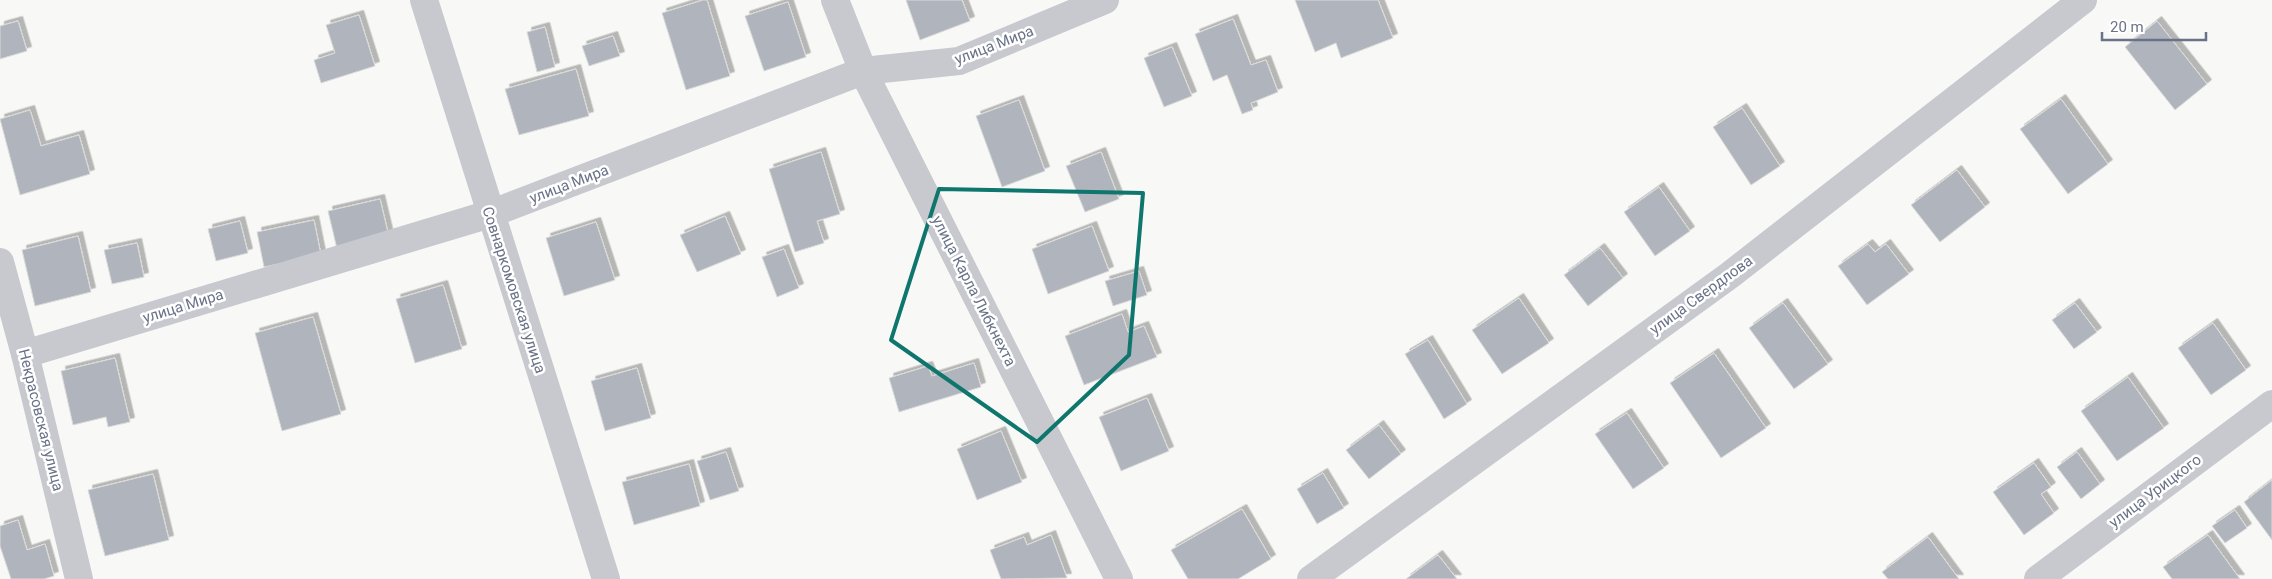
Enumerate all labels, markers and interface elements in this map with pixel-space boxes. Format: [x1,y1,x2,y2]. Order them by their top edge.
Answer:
scale bar [2102,10,2206,42]
text: 20 m [2110,18,2144,36]
street label: улица Мира [952,22,1036,68]
street label: улица Мира [527,161,611,207]
street label: Совнаркомовская улица [479,204,549,376]
street label: улица Карла Либкнехта [928,213,1020,369]
street label: улица Свердлова [1646,252,1756,338]
street label: улица Мира [141,285,225,327]
street label: Некрасовская улица [15,347,67,493]
street label: улица Урицкого [2105,450,2205,532]

